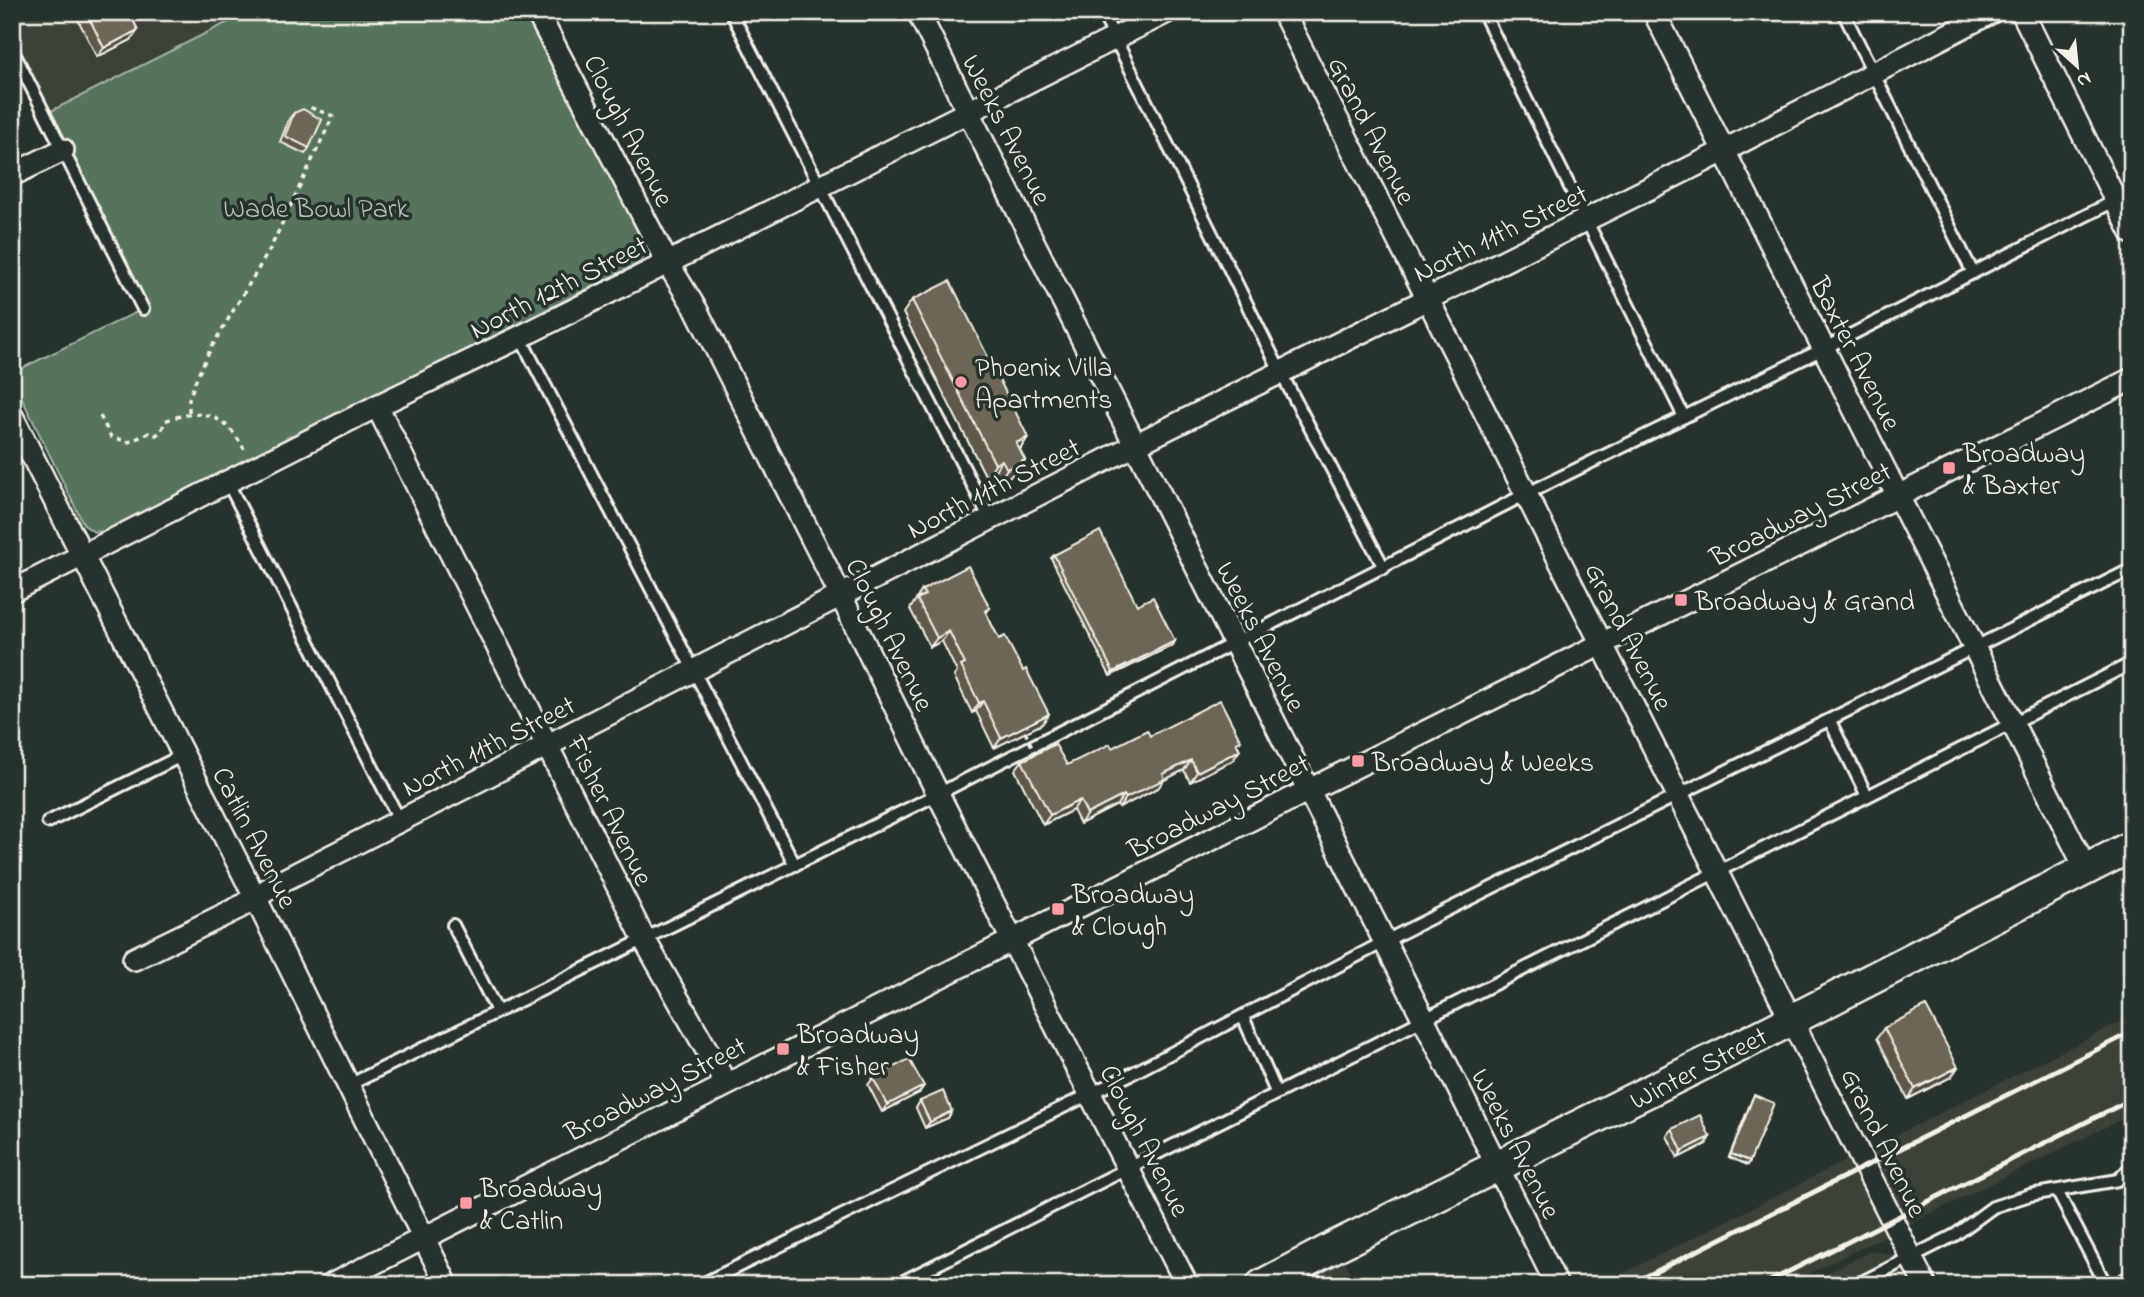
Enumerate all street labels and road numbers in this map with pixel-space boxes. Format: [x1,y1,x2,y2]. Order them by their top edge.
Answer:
street label: Clough Avenue [571,48,683,215]
street label: Weeks Avenue [949,48,1061,213]
street label: Grand Avenue [1315,50,1425,213]
street label: North 11th Street [1407,175,1596,295]
street label: North 12th Street [463,227,656,352]
street label: Baxter Avenue [1797,270,1910,439]
street label: North 11th Street [901,429,1089,551]
street label: Broadway Street [1702,453,1900,580]
street label: Clough Avenue [833,552,943,720]
street label: Weeks Avenue [1203,555,1315,720]
street label: Grand Avenue [1572,556,1682,719]
street label: North 11th Street [396,687,584,809]
street label: Fisher Avenue [553,729,662,894]
street label: Broadway Street [1120,745,1318,872]
street label: Catlin Avenue [200,761,306,917]
street label: Winter Street [1623,1018,1776,1122]
street label: Broadway Street [557,1028,755,1155]
street label: Clough Avenue [1087,1058,1199,1225]
street label: Weeks Avenue [1458,1062,1570,1227]
street label: Grand Avenue [1828,1062,1936,1226]

